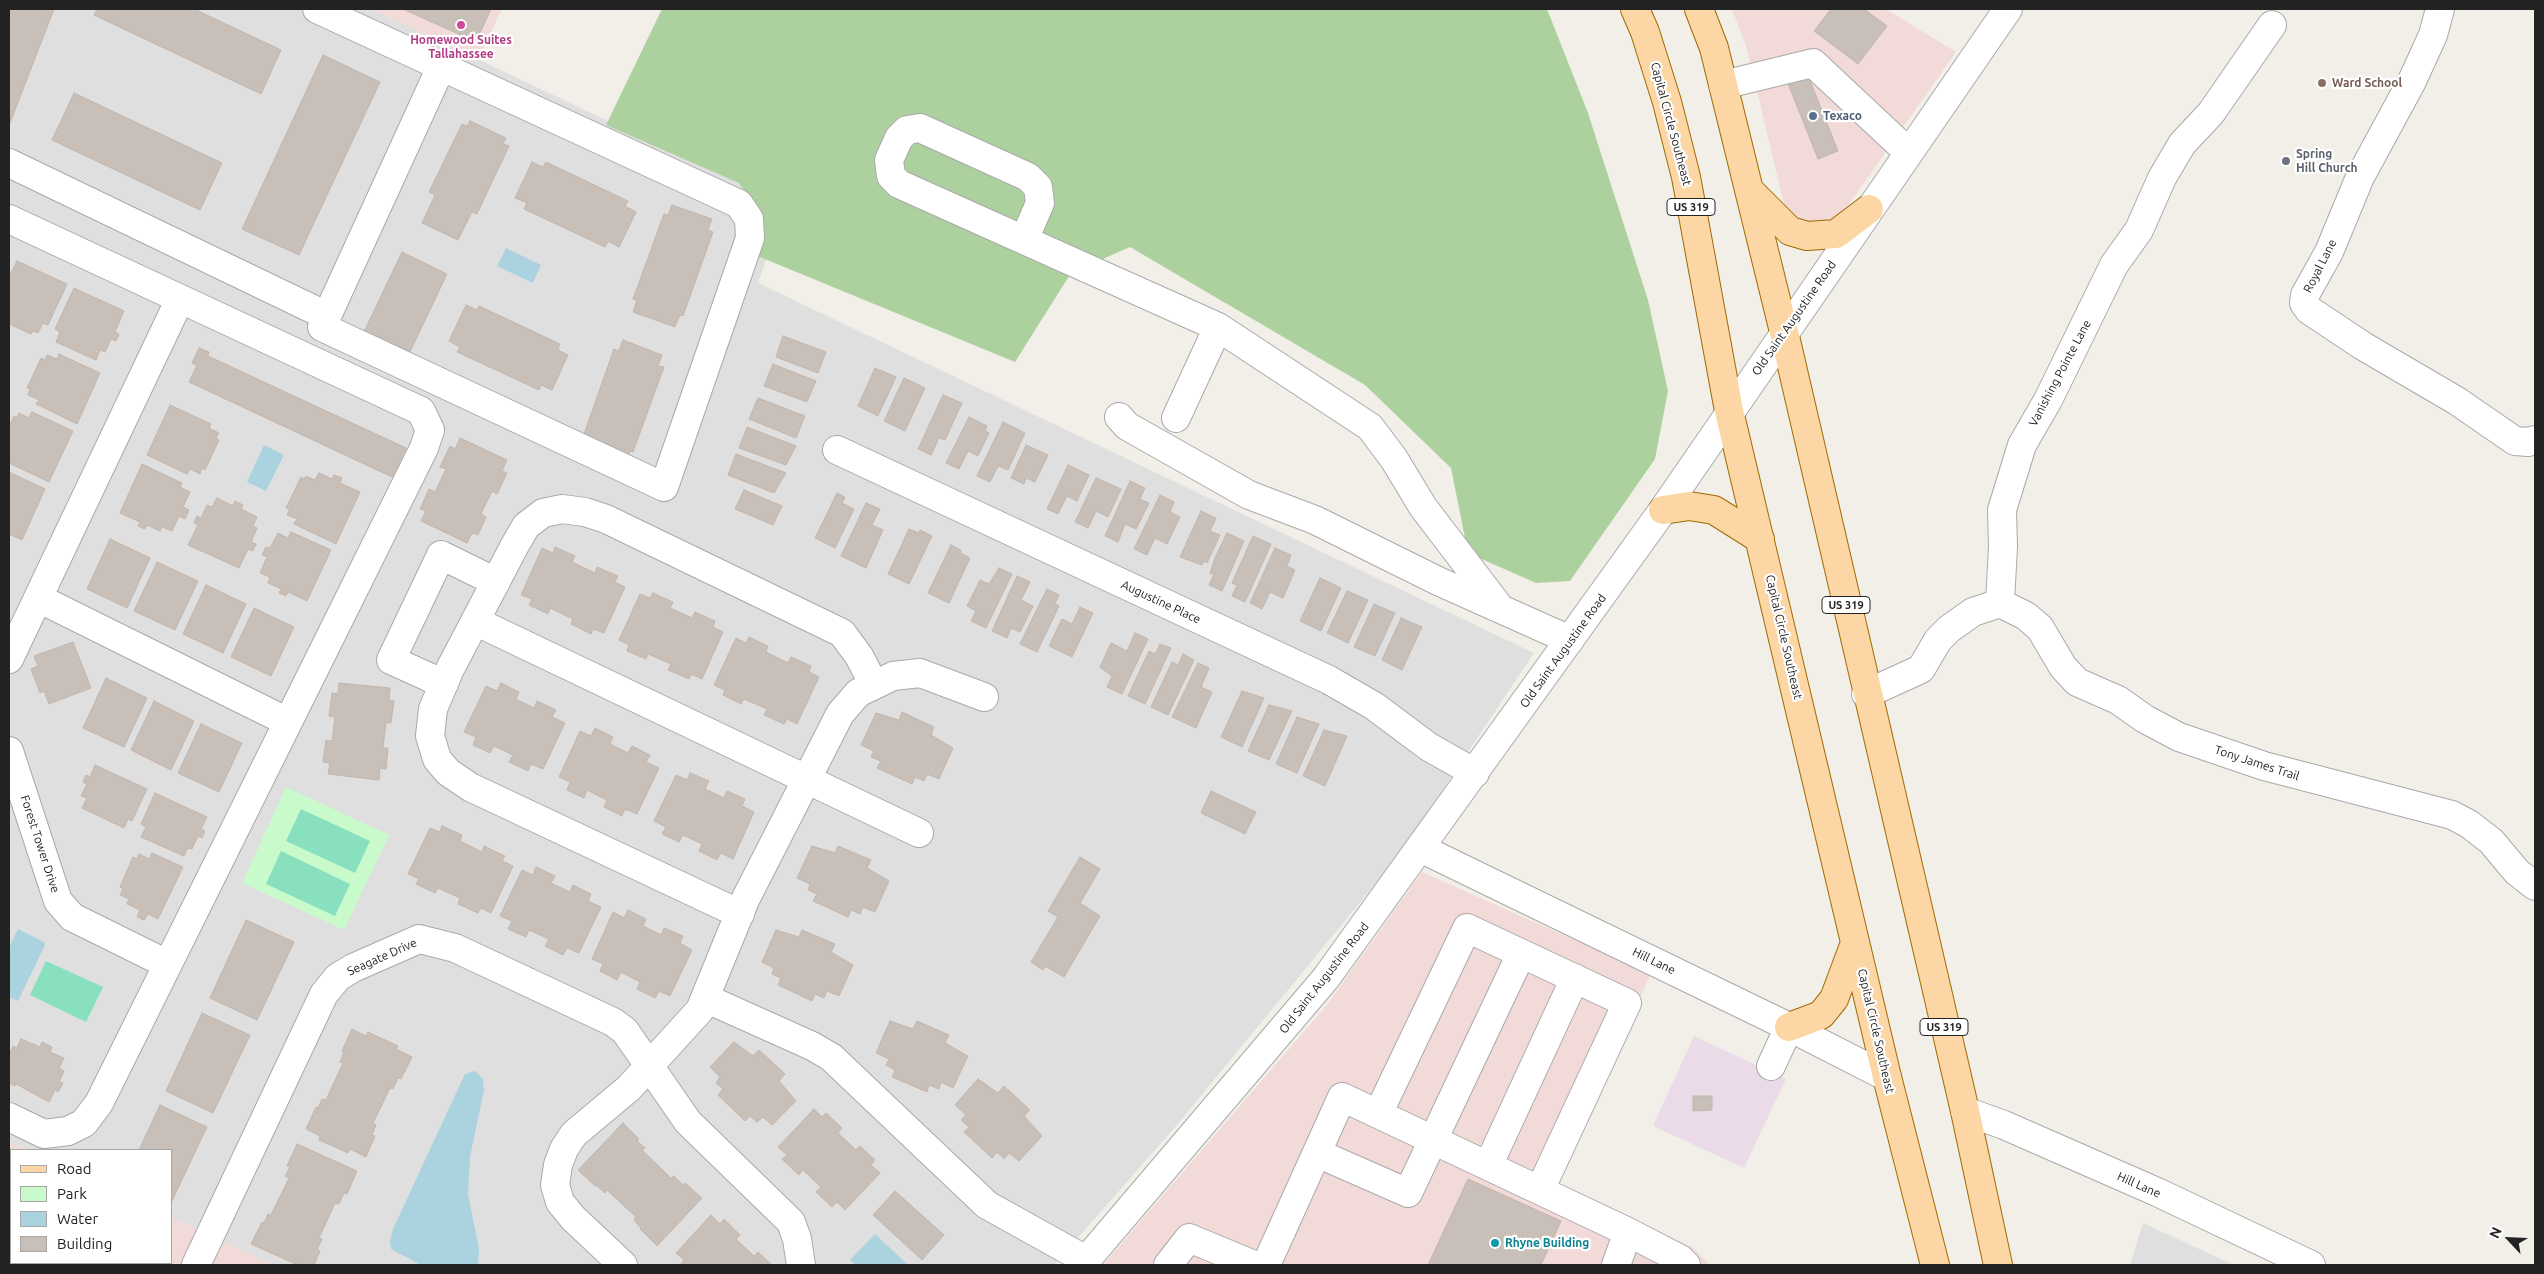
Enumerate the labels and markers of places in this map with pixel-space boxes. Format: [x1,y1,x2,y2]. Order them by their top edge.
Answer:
marker: Homewood Suites Tallahassee [455,19,467,31]
place label: Homewood Suites Tallahassee [410,33,512,61]
place label: Ward School [2332,76,2402,90]
marker: Ward School [2316,77,2328,89]
place label: Texaco [1823,109,1862,123]
marker: Texaco [1807,110,1819,122]
place label: Spring Hill Church [2296,147,2358,175]
marker: Spring Hill Church [2280,155,2292,167]
place label: Rhyne Building [1505,1236,1589,1250]
marker: Rhyne Building [1489,1237,1501,1249]

